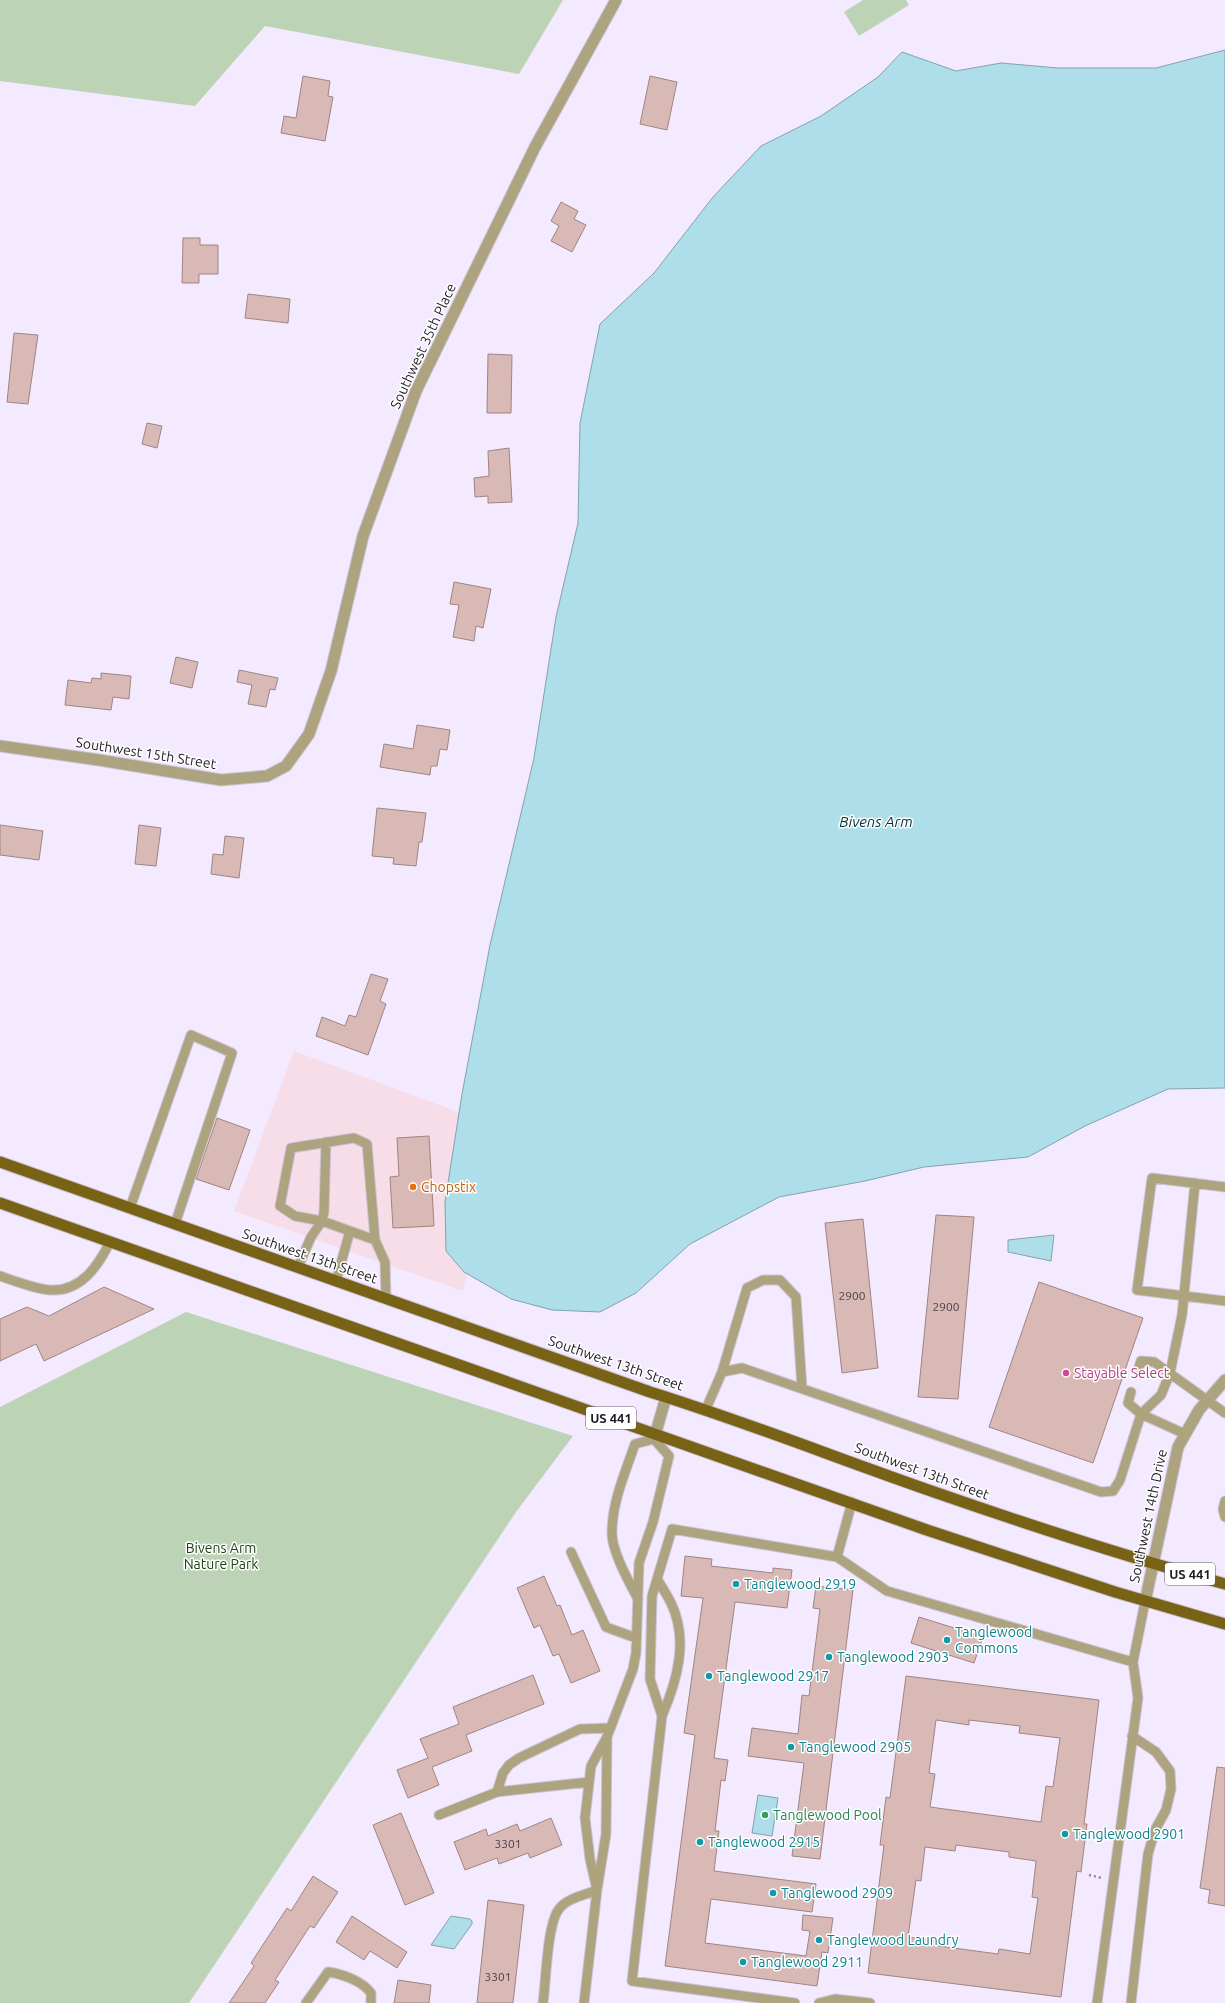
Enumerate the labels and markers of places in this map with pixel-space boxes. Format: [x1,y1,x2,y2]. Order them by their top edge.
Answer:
place label: Chopstix [421,1179,476,1195]
marker: Chopstix [408,1182,418,1192]
place label: Stayable Select [1074,1365,1170,1381]
marker: Stayable Select [1061,1368,1071,1378]
place label: Tanglewood 2919 [744,1576,856,1592]
marker: Tanglewood 2919 [731,1579,741,1589]
place label: Tanglewood Commons [955,1624,1032,1656]
marker: Tanglewood Commons [942,1635,952,1645]
place label: Tanglewood 2903 [837,1649,949,1665]
marker: Tanglewood 2903 [824,1652,834,1662]
place label: Tanglewood 2917 [717,1668,829,1684]
marker: Tanglewood 2917 [704,1671,714,1681]
place label: Tanglewood 2905 [799,1739,911,1755]
marker: Tanglewood 2905 [786,1742,796,1752]
place label: Tanglewood Pool [773,1807,882,1823]
marker: Tanglewood Pool [760,1810,770,1820]
place label: Tanglewood 2901 [1073,1826,1185,1842]
marker: Tanglewood 2901 [1060,1829,1070,1839]
place label: Tanglewood 2915 [708,1834,820,1850]
marker: Tanglewood 2915 [695,1837,705,1847]
place label: Tanglewood 2909 [781,1885,893,1901]
marker: Tanglewood 2909 [768,1888,778,1898]
place label: Tanglewood Laundry [827,1932,959,1948]
marker: Tanglewood Laundry [814,1935,824,1945]
place label: Tanglewood 2911 [751,1954,863,1970]
marker: Tanglewood 2911 [738,1957,748,1967]

